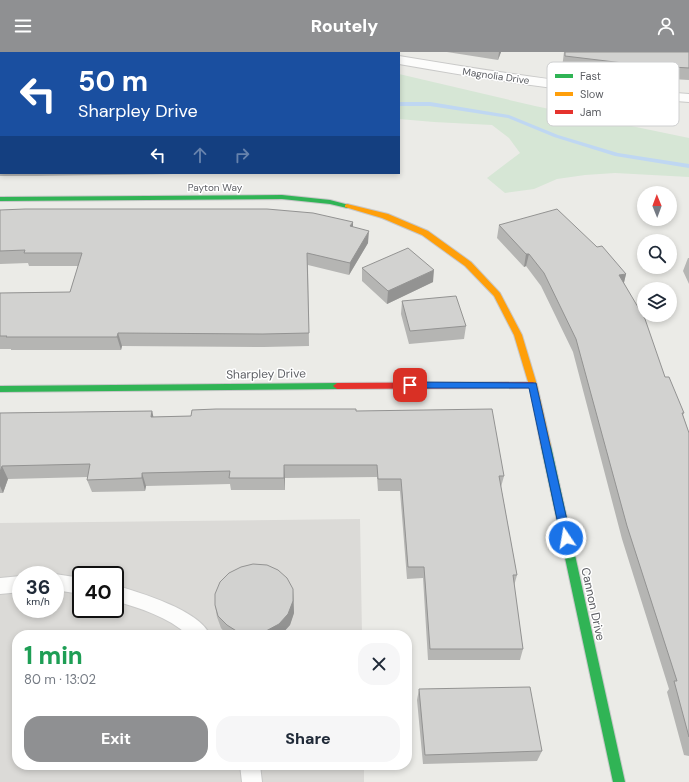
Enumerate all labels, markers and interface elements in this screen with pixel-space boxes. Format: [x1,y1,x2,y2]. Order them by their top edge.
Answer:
text: Routely [311,14,378,38]
icon: menu [12,15,34,37]
icon: person [655,15,677,37]
legend [547,62,679,126]
text: 50 m [78,63,148,100]
street label: Magnolia Drive [462,65,531,87]
icon: left [12,68,64,120]
text: Fast [580,69,601,83]
text: Slow [580,87,604,101]
text: Sharpley Drive [78,99,198,123]
text: Jam [580,105,601,119]
icon: left [147,144,169,166]
icon: ahead [189,144,211,166]
icon: right [231,144,253,166]
street label: Payton Way [188,181,243,194]
north arrow [637,186,677,226]
map controls [637,186,677,322]
button: search [637,234,677,274]
button: layers [637,282,677,322]
street label: Sharpley Drive [226,365,306,383]
pin [393,368,427,402]
icon: arrive [399,374,421,396]
position arrow [545,517,587,559]
speed limit sign: 40 [72,566,124,618]
street label: Cannon Drive [577,566,609,642]
text: 36 [26,574,50,600]
text: km/h [26,595,50,608]
text: 1 min [24,640,83,671]
button: close [358,643,400,685]
text: 80 m · 13:02 [24,671,96,688]
button: Exit [24,716,208,762]
button: Share [216,716,400,762]

